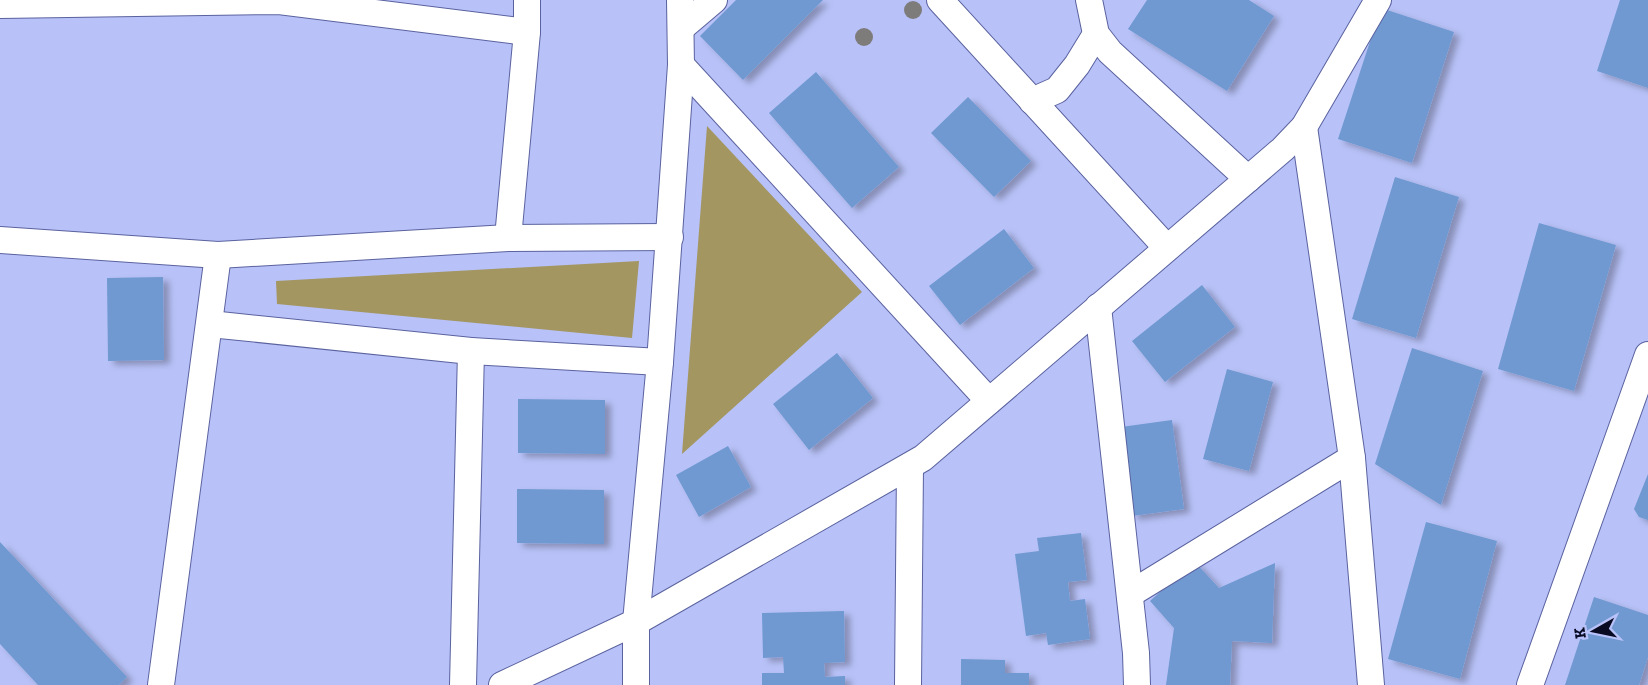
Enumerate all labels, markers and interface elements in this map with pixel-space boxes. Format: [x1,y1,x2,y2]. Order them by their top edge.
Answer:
north arrow [1564,601,1624,661]
text: K [1569,626,1590,640]

